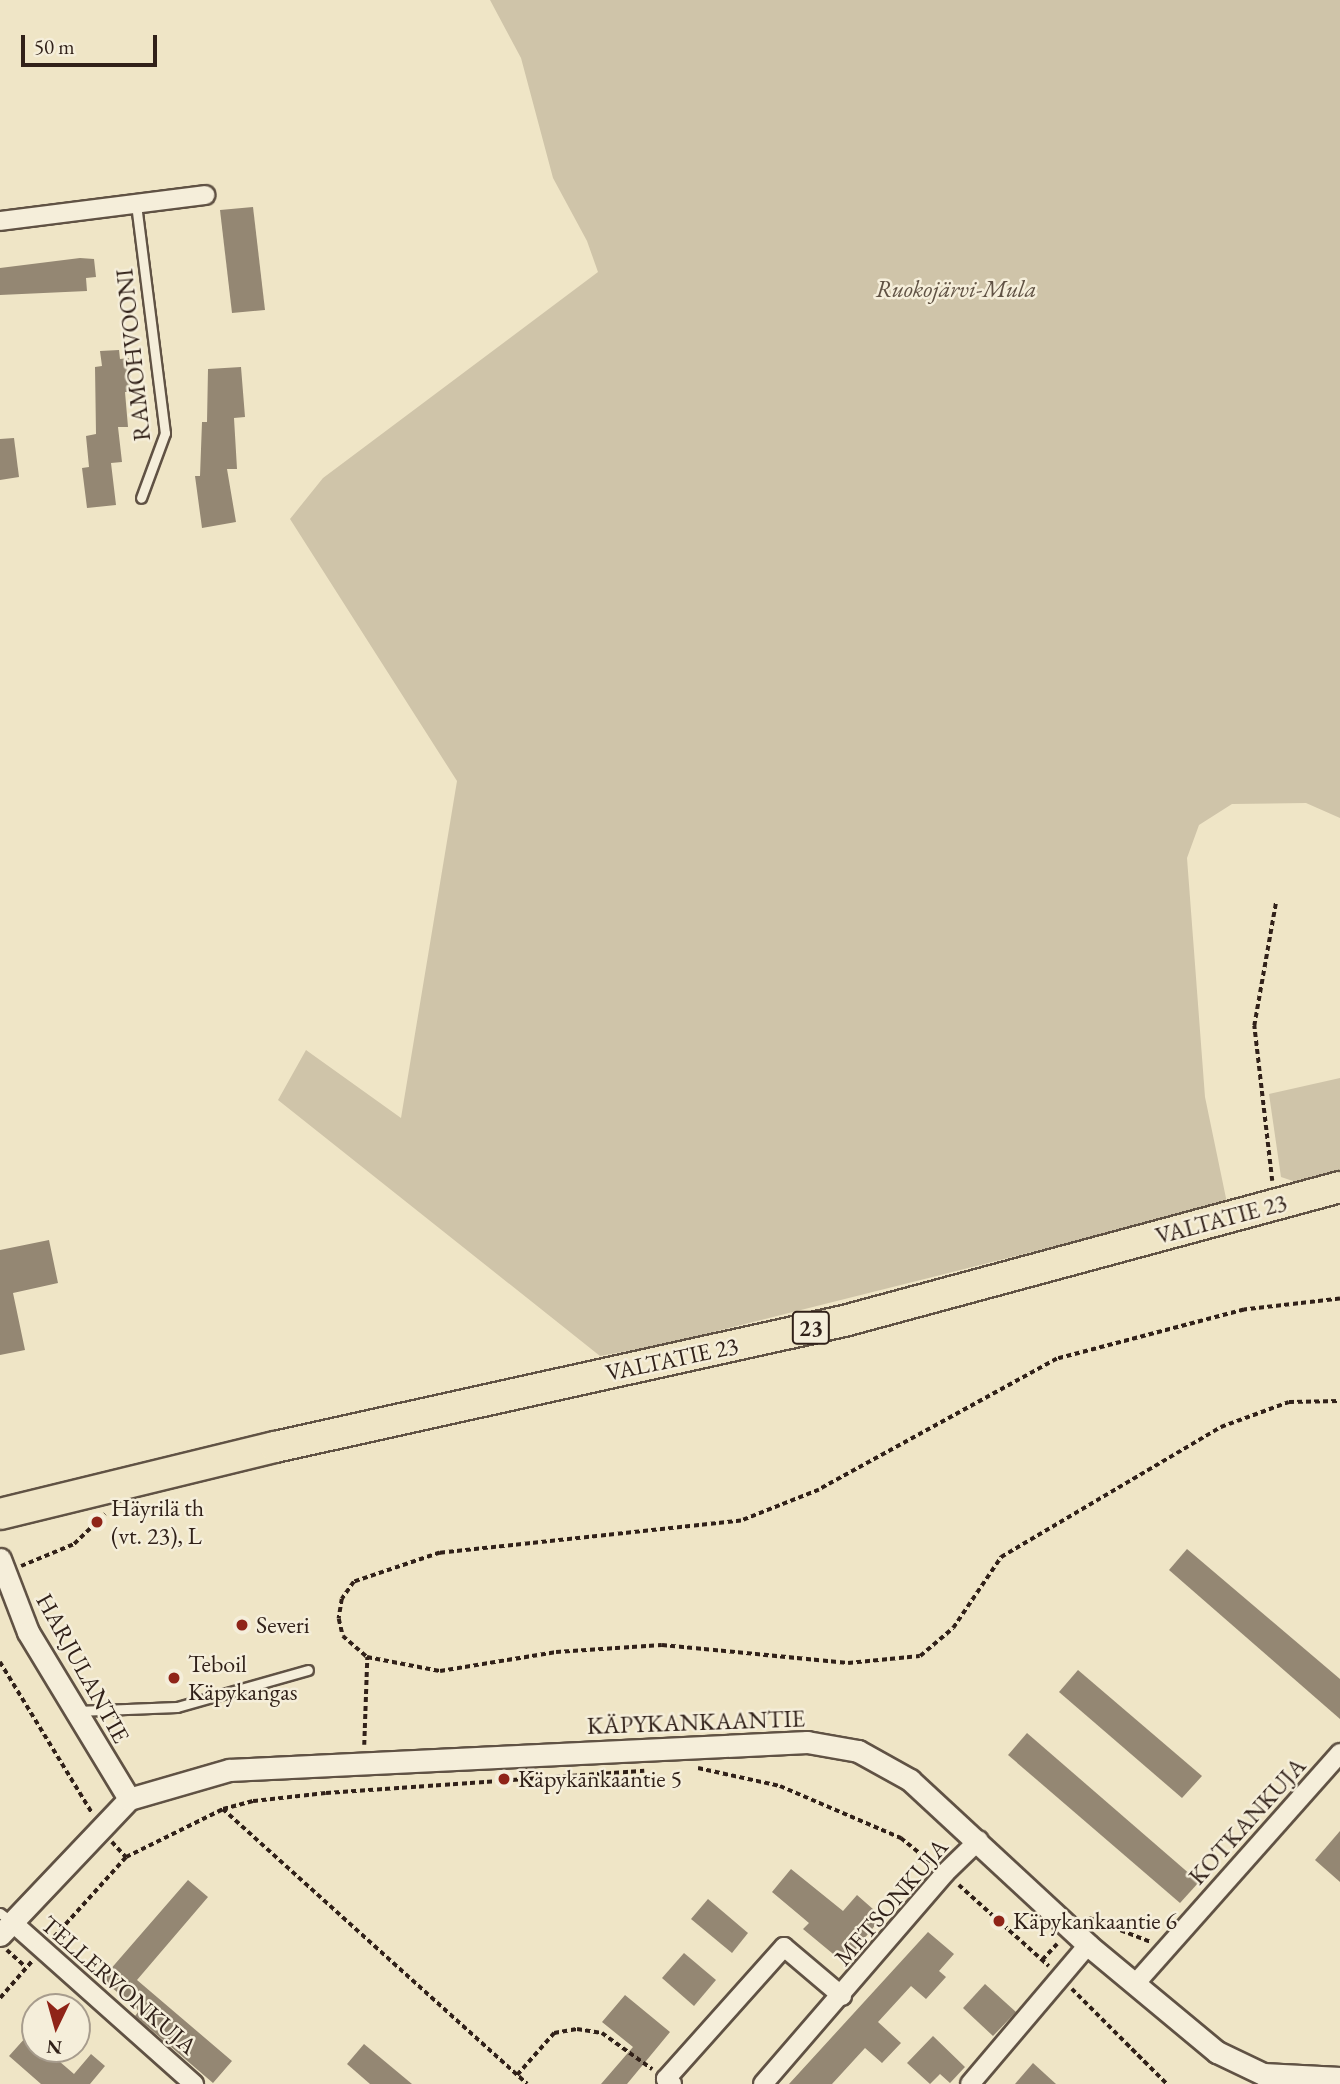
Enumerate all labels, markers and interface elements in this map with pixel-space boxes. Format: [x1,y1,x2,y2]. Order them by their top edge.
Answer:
scale bar [24,21,161,65]
text: 50 m [34,33,75,60]
street label: RAMOHVOONI [110,267,156,443]
park label: Ruokojärvi-Mula [876,275,1036,303]
street label: VALTATIE 23 [1152,1188,1290,1250]
road number: 23 [792,1308,830,1348]
street label: VALTATIE 23 [603,1331,741,1387]
place label: Häyrilä th (vt. 23), L [111,1494,204,1550]
marker: Häyrilä th (vt. 23), L [89,1514,105,1530]
street label: HARJULANTIE [30,1588,136,1748]
place label: Severi [256,1611,310,1639]
marker: Severi [234,1617,250,1633]
place label: Teboil Käpykangas [188,1650,298,1706]
marker: Teboil Käpykangas [166,1670,182,1686]
street label: KÄPYKANKAANTIE [586,1704,806,1740]
street label: KOTKANKUJA [1182,1752,1312,1890]
place label: Käpykankaantie 5 [518,1765,682,1793]
marker: Käpykankaantie 5 [496,1771,512,1787]
street label: METSONKUJA [828,1833,954,1971]
place label: Käpykankaantie 6 [1013,1907,1177,1935]
street label: TELLERVONKUJA [35,1910,203,2060]
marker: Käpykankaantie 6 [991,1913,1007,1929]
north arrow [21,1993,91,2063]

